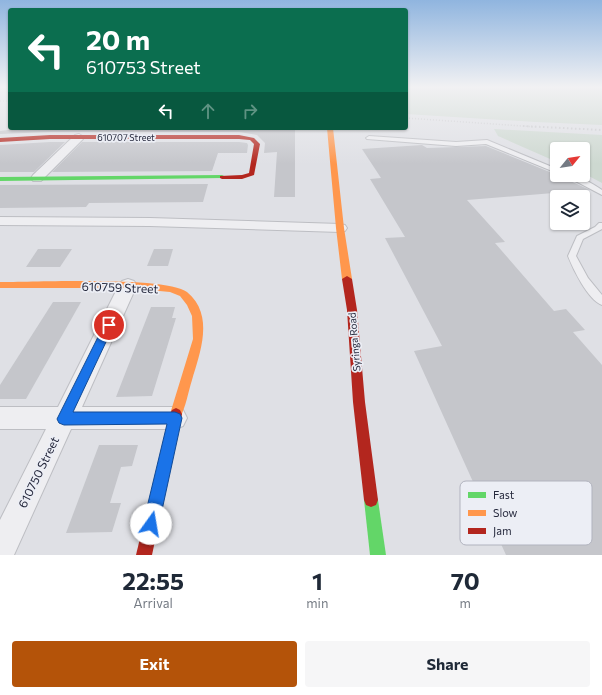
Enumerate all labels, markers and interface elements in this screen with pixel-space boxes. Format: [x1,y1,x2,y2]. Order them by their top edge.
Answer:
text: 20 m [86,22,150,56]
icon: left [20,24,72,76]
text: 610753 Street [86,56,201,78]
icon: left [155,100,177,122]
icon: ahead [197,100,219,122]
icon: right [239,100,261,122]
street label: 610707 Street [97,132,155,143]
north arrow [550,142,590,182]
map controls [550,142,590,230]
button: layers [550,190,590,230]
street label: 610759 Street [81,279,159,295]
pin [92,308,126,342]
street label: Syringa Road [345,312,363,372]
icon: arrive [98,314,120,336]
street label: 610750 Street [15,434,61,510]
legend [460,481,592,545]
text: Fast [493,488,515,501]
position arrow [130,503,172,545]
text: Slow [493,506,518,519]
text: Jam [493,524,512,538]
text: 22:55 [122,566,184,595]
text: 1 [312,566,323,595]
text: 70 [451,566,480,595]
text: Arrival [133,595,173,611]
text: min [306,595,328,611]
text: m [460,595,471,611]
button: Exit [12,641,297,687]
button: Share [305,641,590,687]

